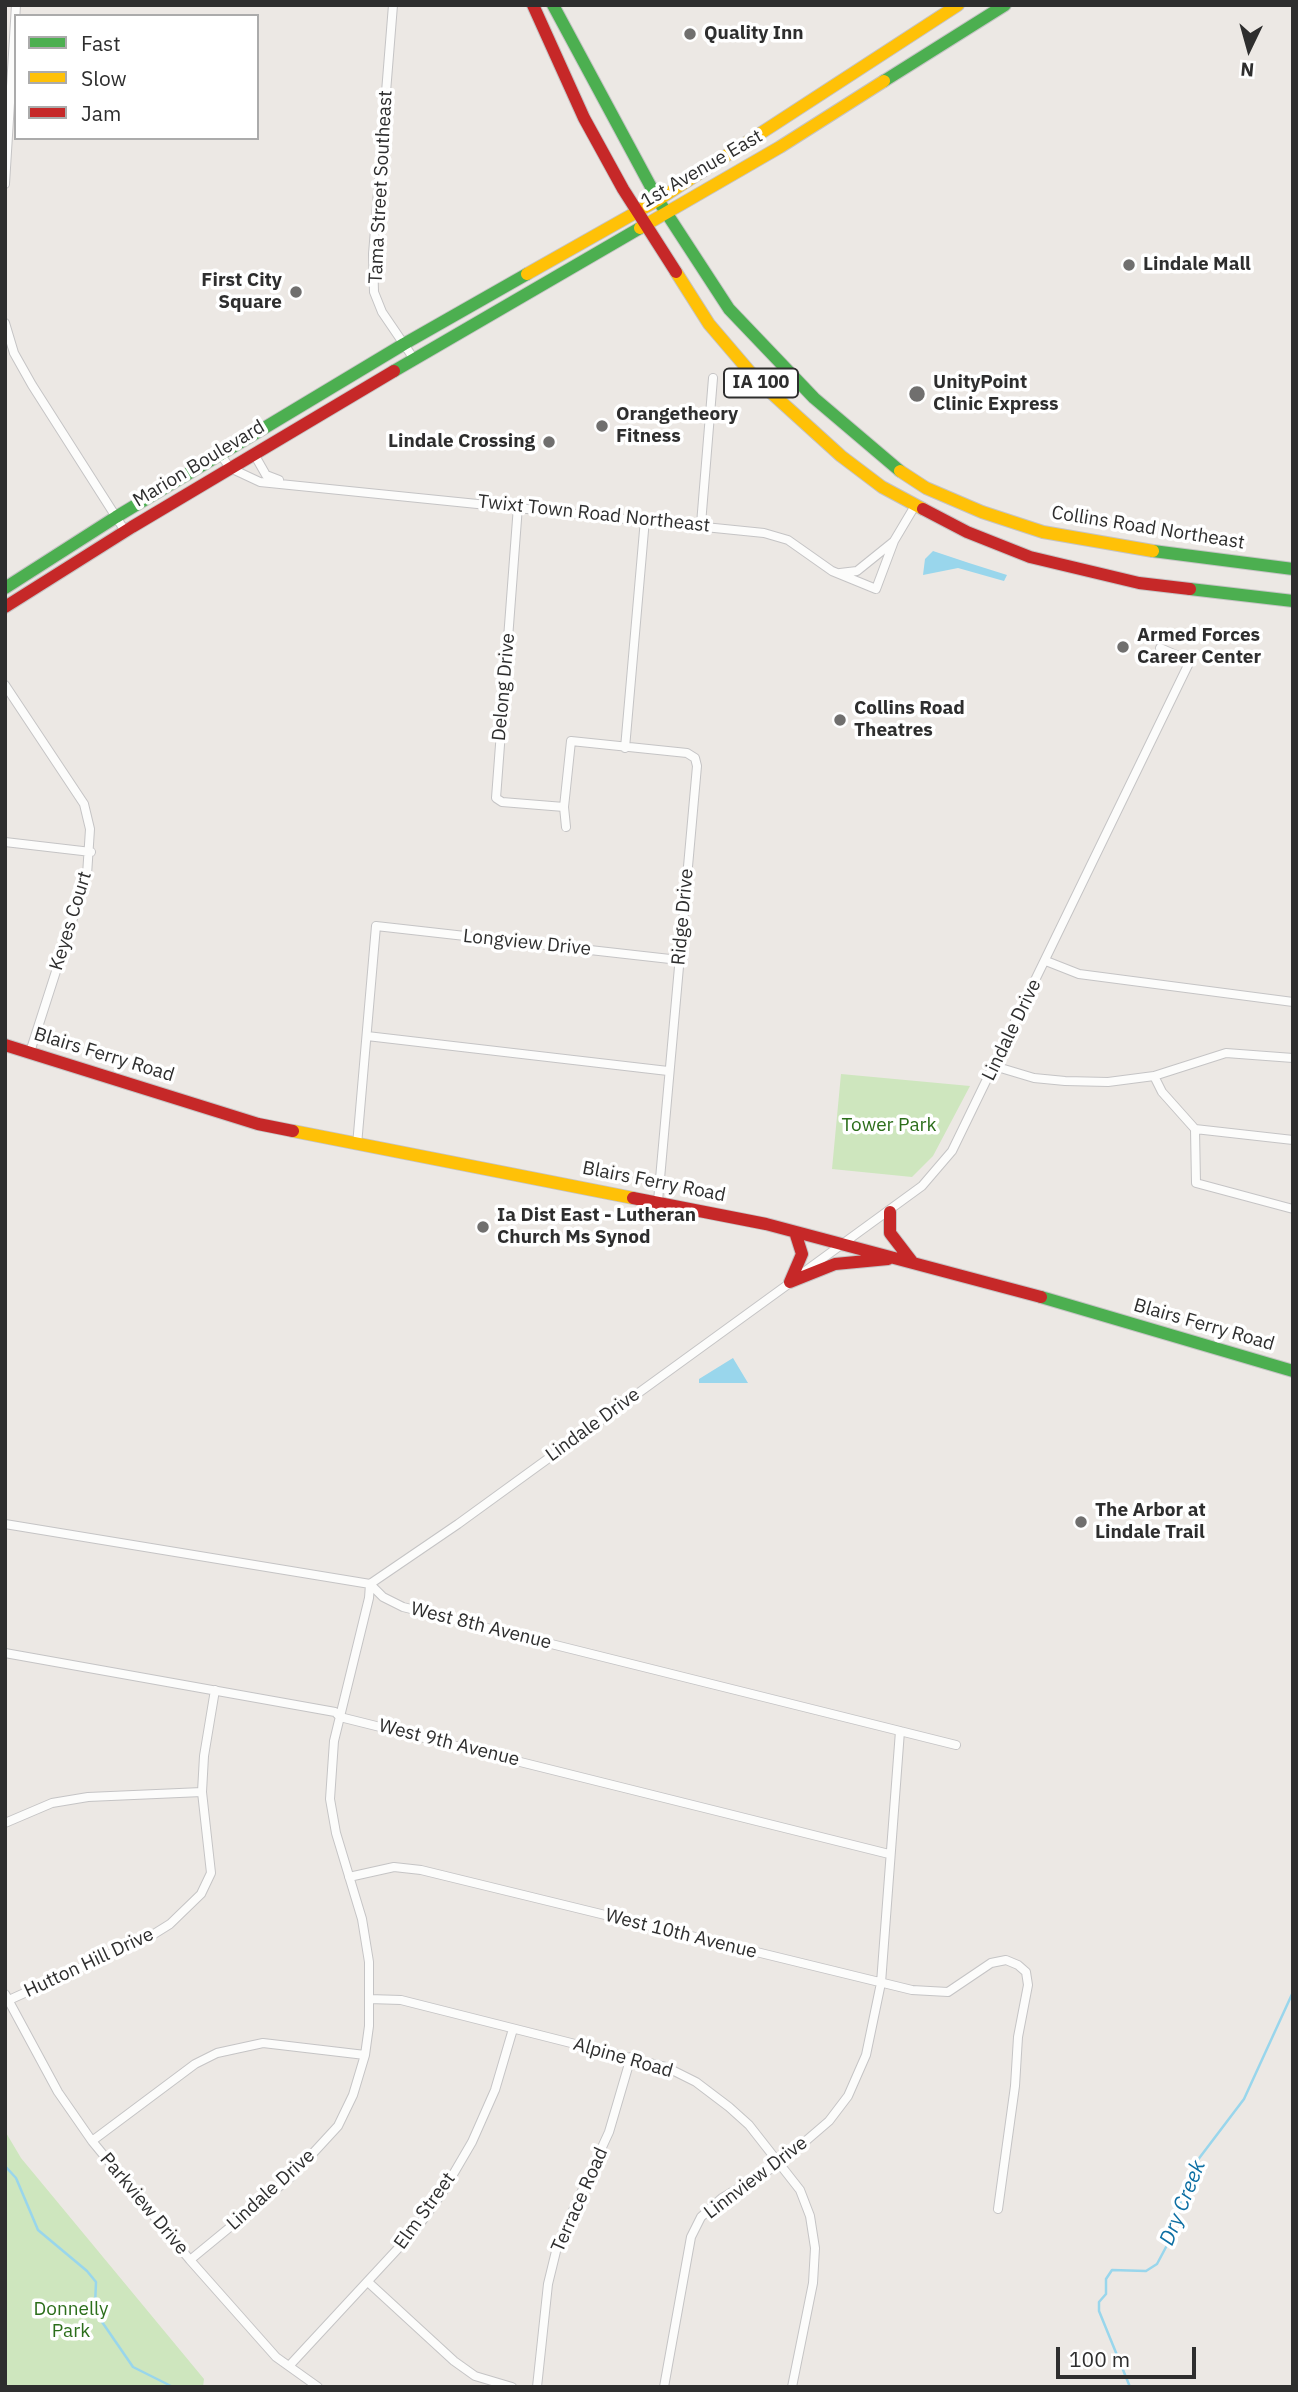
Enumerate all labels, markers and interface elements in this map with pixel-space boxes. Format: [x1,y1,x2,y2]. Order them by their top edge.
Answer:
legend [14,14,259,140]
north arrow [1214,14,1284,84]
place label: Quality Inn [704,23,804,45]
marker: Quality Inn [682,26,698,42]
text: Fast [81,29,121,57]
text: N [1239,57,1255,82]
text: Slow [81,64,127,92]
street label: Tama Street Southeast [365,90,397,284]
text: Jam [81,99,121,127]
street label: 1st Avenue East [637,125,767,213]
place label: Lindale Mall [1143,254,1251,276]
marker: Lindale Mall [1121,257,1137,273]
place label: First City Square [201,270,282,314]
marker: First City Square [288,284,304,300]
road number: IA 100 [724,368,798,398]
place label: UnityPoint Clinic Express [933,372,1059,416]
marker: UnityPoint Clinic Express [907,384,927,404]
place label: Orangetheory Fitness [616,404,738,448]
street label: Marion Boulevard [129,416,269,512]
marker: Orangetheory Fitness [594,418,610,434]
place label: Lindale Crossing [388,431,535,453]
marker: Lindale Crossing [541,434,557,450]
street label: Twixt Town Road Northeast [477,490,711,538]
street label: Collins Road Northeast [1050,501,1246,555]
place label: Armed Forces Career Center [1137,625,1261,669]
street label: Delong Drive [488,632,520,742]
marker: Armed Forces Career Center [1115,639,1131,655]
place label: Collins Road Theatres [854,698,965,742]
marker: Collins Road Theatres [832,712,848,728]
street label: Ridge Drive [667,868,699,966]
street label: Keyes Court [45,869,97,973]
street label: Longview Drive [462,925,592,961]
street label: Lindale Drive [978,975,1046,1085]
street label: Blairs Ferry Road [31,1023,177,1087]
park label: Tower Park [841,1115,937,1137]
street label: Blairs Ferry Road [580,1157,728,1207]
place label: Ia Dist East - Lutheran Church Ms Synod [497,1205,696,1249]
marker: Ia Dist East - Lutheran Church Ms Synod [475,1219,491,1235]
street label: Blairs Ferry Road [1131,1294,1277,1356]
street label: Lindale Drive [542,1383,644,1467]
place label: The Arbor at Lindale Trail [1095,1500,1206,1544]
marker: The Arbor at Lindale Trail [1073,1514,1089,1530]
street label: West 8th Avenue [408,1598,554,1654]
street label: West 9th Avenue [376,1715,522,1771]
street label: West 10th Avenue [603,1904,759,1964]
street label: Hutton Hill Drive [21,1923,157,2003]
street label: Alpine Road [571,2033,675,2083]
street label: Linnview Drive [700,2132,812,2224]
street label: Terrace Road [547,2144,613,2256]
street label: Lindale Drive [222,2145,320,2235]
street label: Parkview Drive [95,2148,193,2260]
water label: Dry Creek [1155,2157,1211,2249]
street label: Elm Street [389,2168,461,2254]
park label: Donnelly Park [34,2299,108,2343]
scale bar [1060,2332,1200,2376]
text: 100 m [1069,2345,1130,2373]

